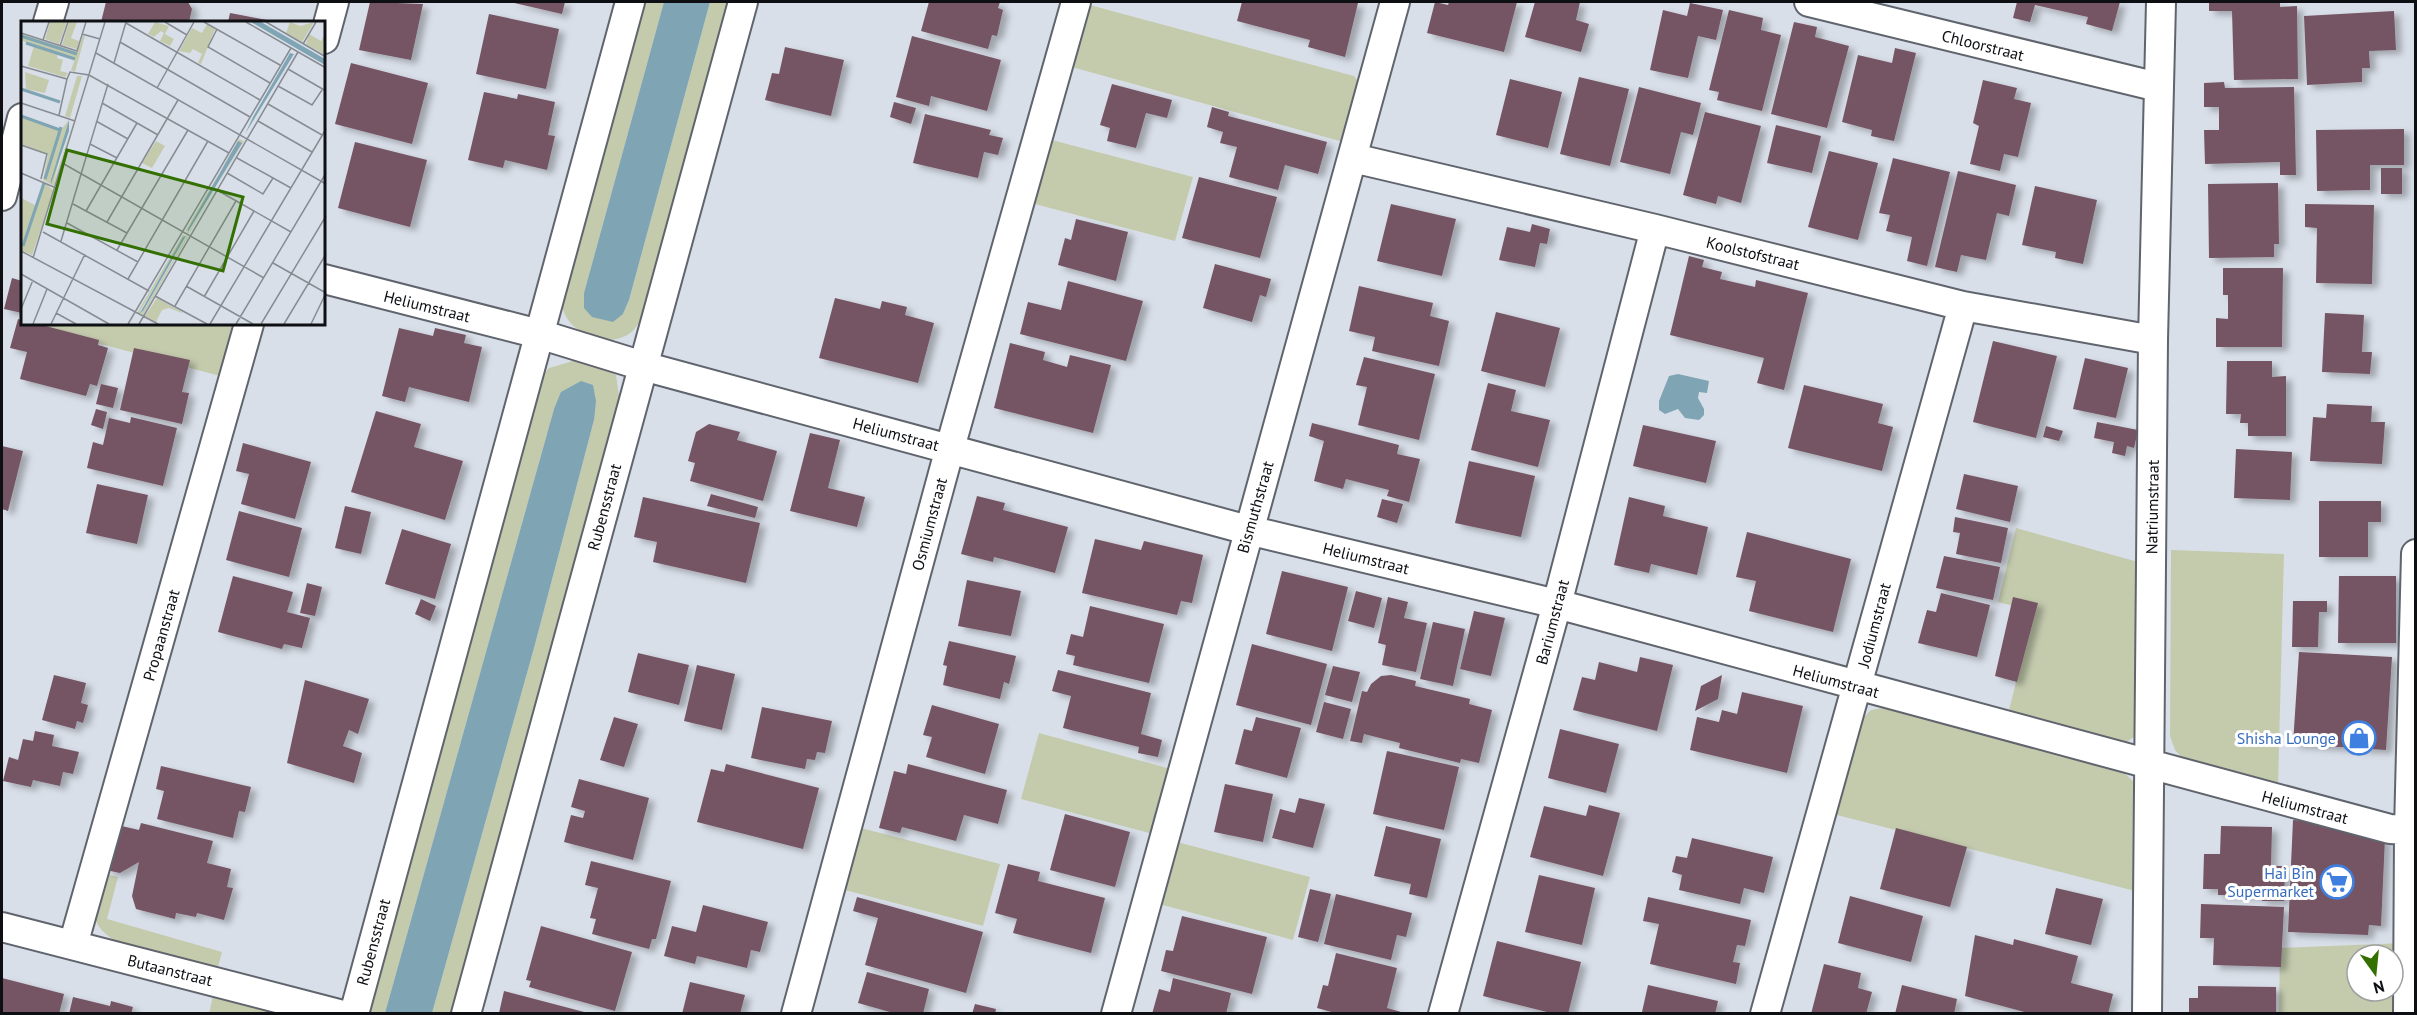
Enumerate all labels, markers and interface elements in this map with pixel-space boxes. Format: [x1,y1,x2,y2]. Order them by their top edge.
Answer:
inset map [21,21,326,326]
street label: Chloorstraat [1940,25,2027,65]
street label: Koolstofstraat [1704,232,1802,274]
street label: Heliumstraat [382,286,473,327]
street label: Heliumstraat [851,413,942,455]
street label: Bismuthstraat [1232,458,1278,555]
street label: Natriumstraat [2141,459,2163,554]
street label: Rubensstraat [583,461,625,553]
street label: Osmiumstraat [907,475,951,573]
street label: Heliumstraat [1321,538,1412,579]
street label: Bariumstraat [1531,577,1573,667]
street label: Jodiumstraat [1853,580,1895,670]
street label: Propaanstraat [138,586,184,683]
street label: Heliumstraat [1791,660,1882,702]
shop icon: Shisha Lounge [2341,720,2377,756]
place label: Shisha Lounge [2237,728,2336,748]
street label: Heliumstraat [2260,786,2351,828]
place label: Hai Bin Supermarket [2227,863,2315,901]
supermarket icon: Hai Bin Supermarket [2319,864,2355,900]
street label: Rubensstraat [352,896,394,988]
north arrow [2345,943,2405,1003]
street label: Butaanstraat [125,950,215,990]
text: N [2371,976,2387,999]

